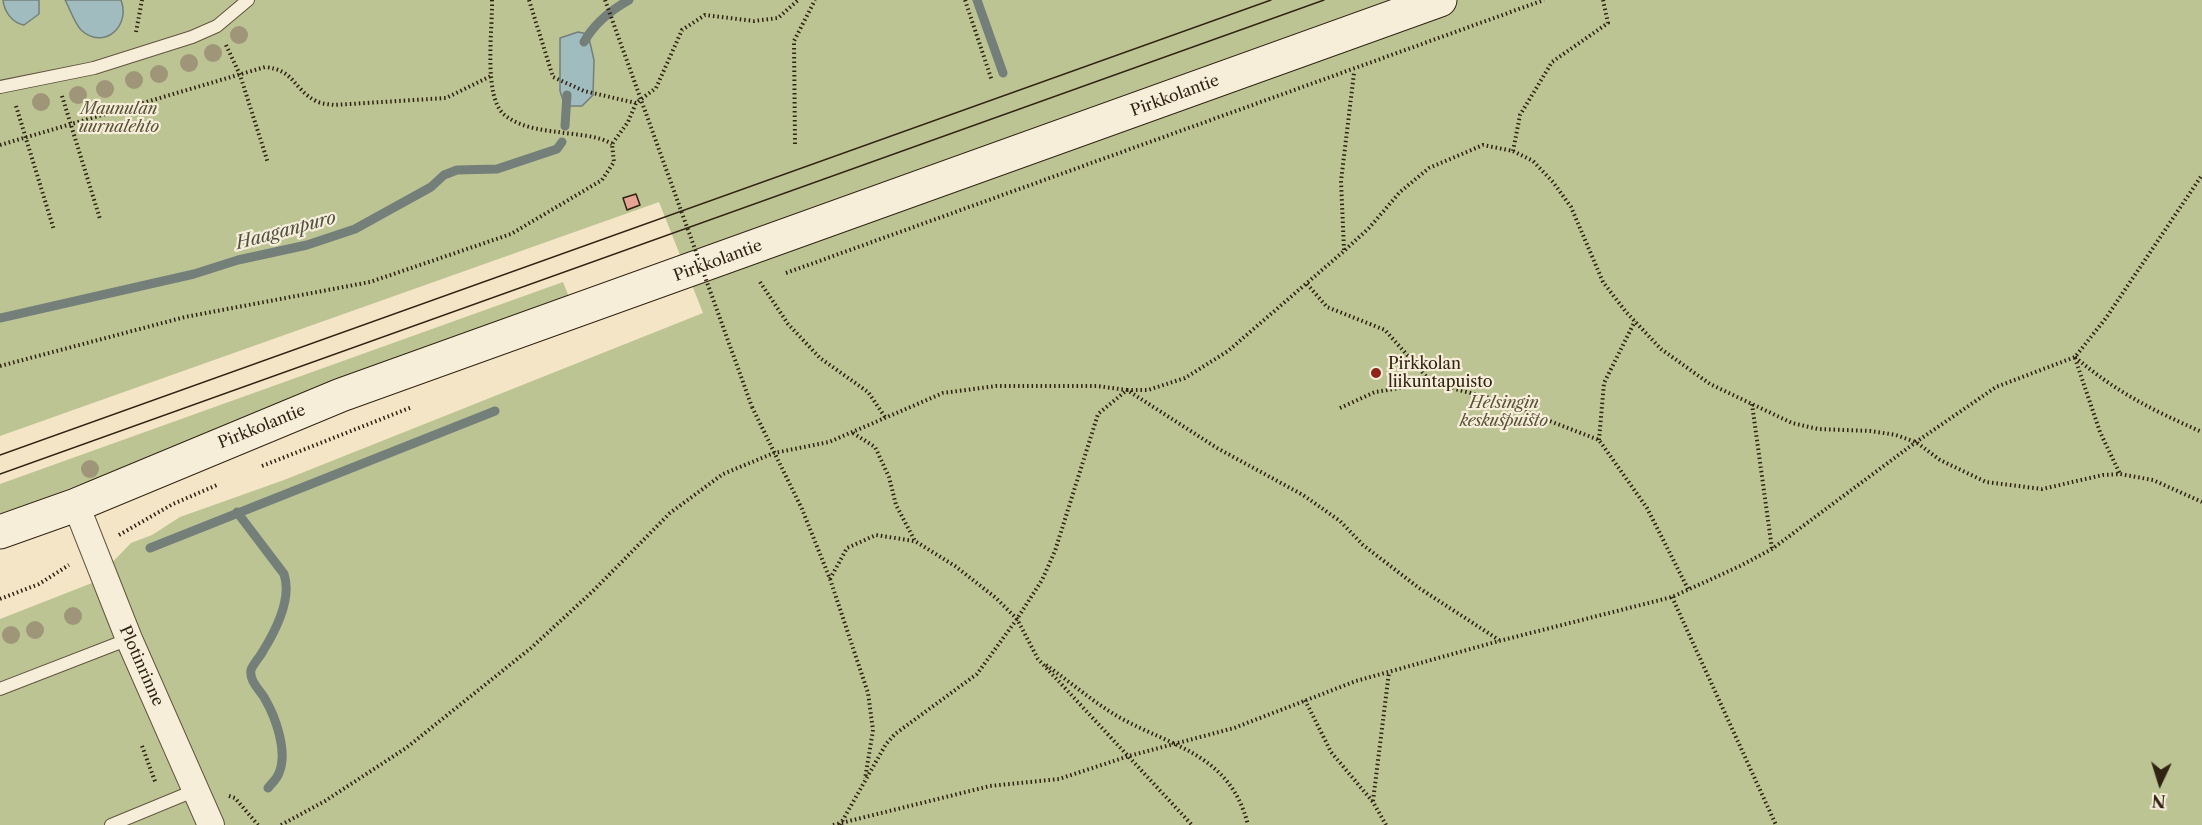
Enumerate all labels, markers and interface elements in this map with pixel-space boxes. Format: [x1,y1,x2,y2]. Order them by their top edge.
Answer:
street label: Pirkkolantie [1128,71,1222,121]
park label: Maunulan uurnalehto [79,99,159,137]
water label: Haaganpuro [233,207,339,255]
street label: Pirkkolantie [671,236,765,286]
place label: Pirkkolan liikuntapuisto [1388,354,1493,392]
marker: Pirkkolan liikuntapuisto [1369,366,1383,380]
park label: Helsingin keskuspuisto [1460,393,1548,431]
street label: Pirkkolantie [215,401,309,453]
street label: Plotinrinne [115,623,167,709]
north arrow [2130,753,2190,813]
text: N [2151,790,2166,811]

